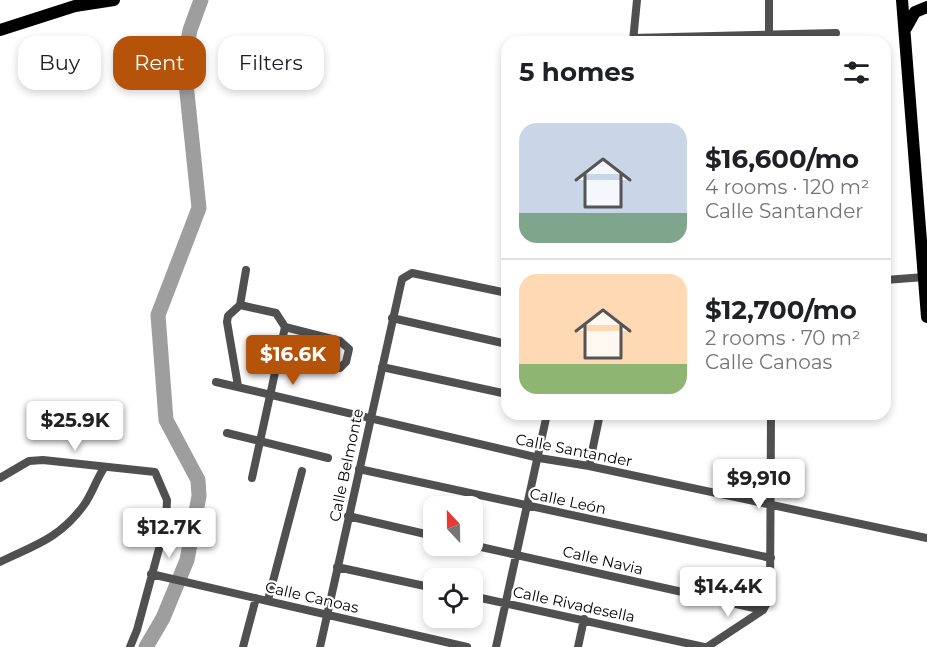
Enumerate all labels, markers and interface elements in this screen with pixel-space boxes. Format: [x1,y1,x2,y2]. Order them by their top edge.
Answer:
chip: Buy [18,36,101,90]
chip: Rent [113,36,206,90]
chip: Filters [218,36,324,90]
text: 5 homes [519,56,635,88]
icon: filters [840,56,873,89]
text: $16,600/mo [705,143,859,175]
icon: home [567,147,639,219]
text: 4 rooms · 120 m² [705,175,870,199]
text: Calle Santander [705,199,863,223]
text: $12,700/mo [705,294,857,326]
icon: home [567,298,639,370]
text: 2 rooms · 70 m² [705,326,861,350]
pin: $16.6K [244,335,342,386]
text: $16.6K [260,342,326,366]
text: Calle Canoas [705,350,832,374]
pin: $25.9K [26,401,124,452]
street label: Calle Belmonte [325,407,367,523]
text: $25.9K [40,408,110,432]
street label: Calle Santander [514,429,634,471]
pin: $9,910 [710,459,808,510]
text: $9,910 [727,466,791,490]
street label: Calle León [528,484,608,518]
north arrow [423,496,483,556]
map controls [423,496,483,628]
pin: $12.7K [120,508,218,559]
text: $12.7K [137,515,201,539]
street label: Calle Navia [561,541,645,579]
pin: $14.4K [679,567,777,618]
button: locate [423,568,483,628]
text: $14.4K [694,574,762,598]
street label: Calle Canoas [263,577,361,617]
street label: Calle Rivadesella [511,582,637,626]

